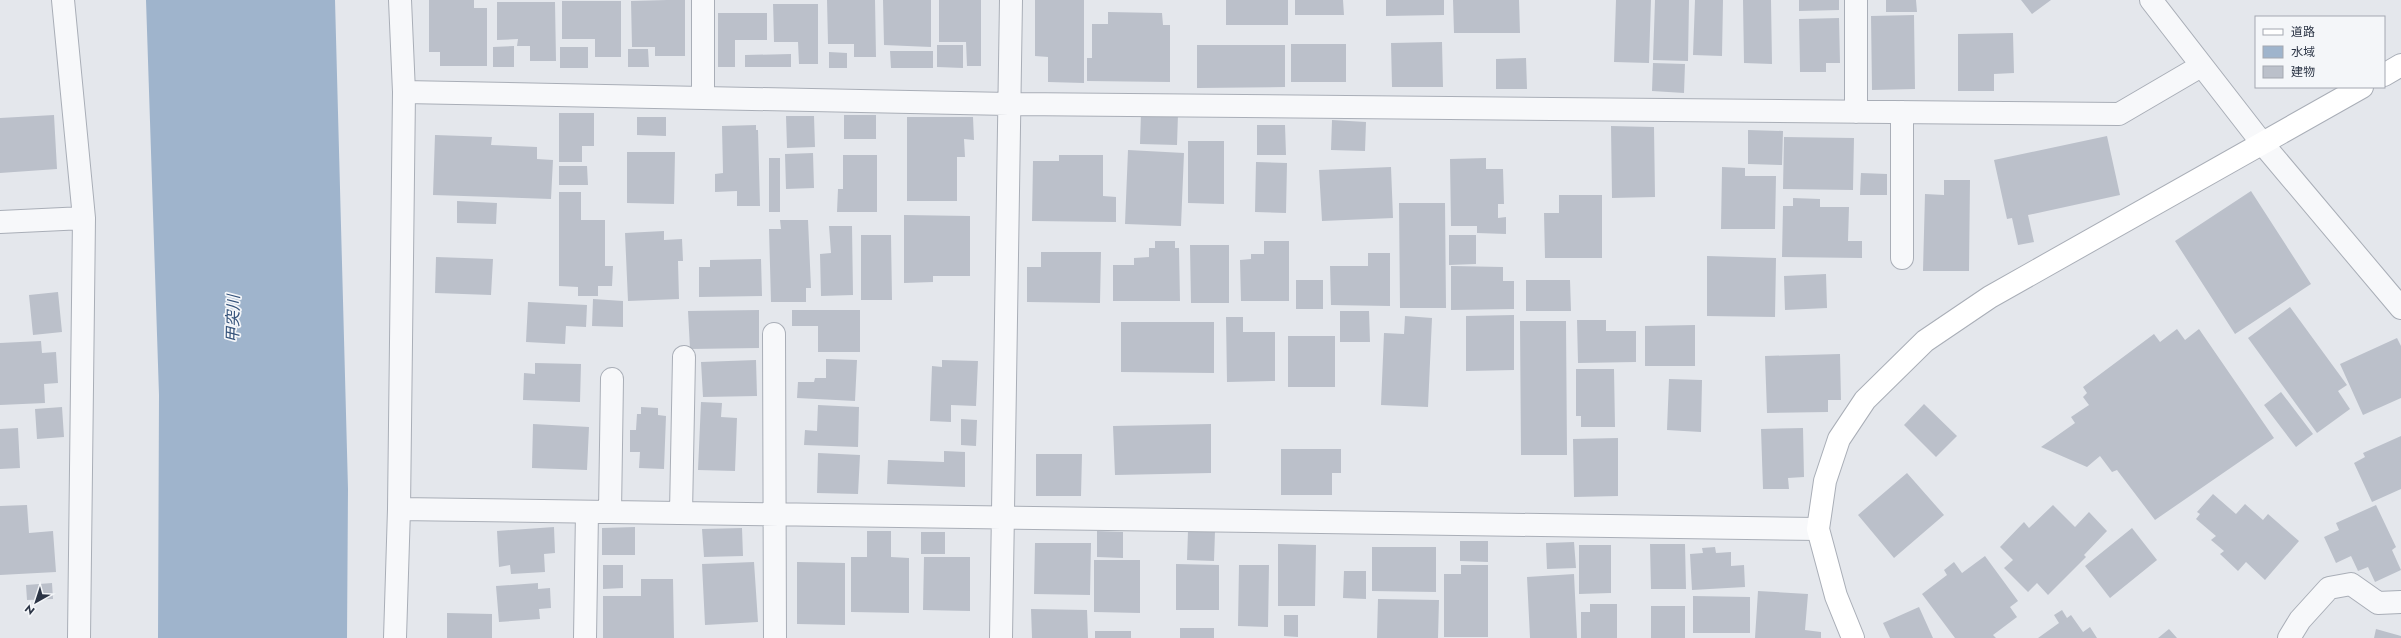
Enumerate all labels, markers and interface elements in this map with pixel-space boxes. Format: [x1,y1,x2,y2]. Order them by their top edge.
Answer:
legend [2255,16,2385,88]
text: 道路 [2291,23,2315,41]
text: 水域 [2291,43,2315,61]
text: 建物 [2291,63,2315,81]
water label: 甲突川 [221,293,245,343]
north arrow [16,582,56,622]
text: N [21,601,38,619]

